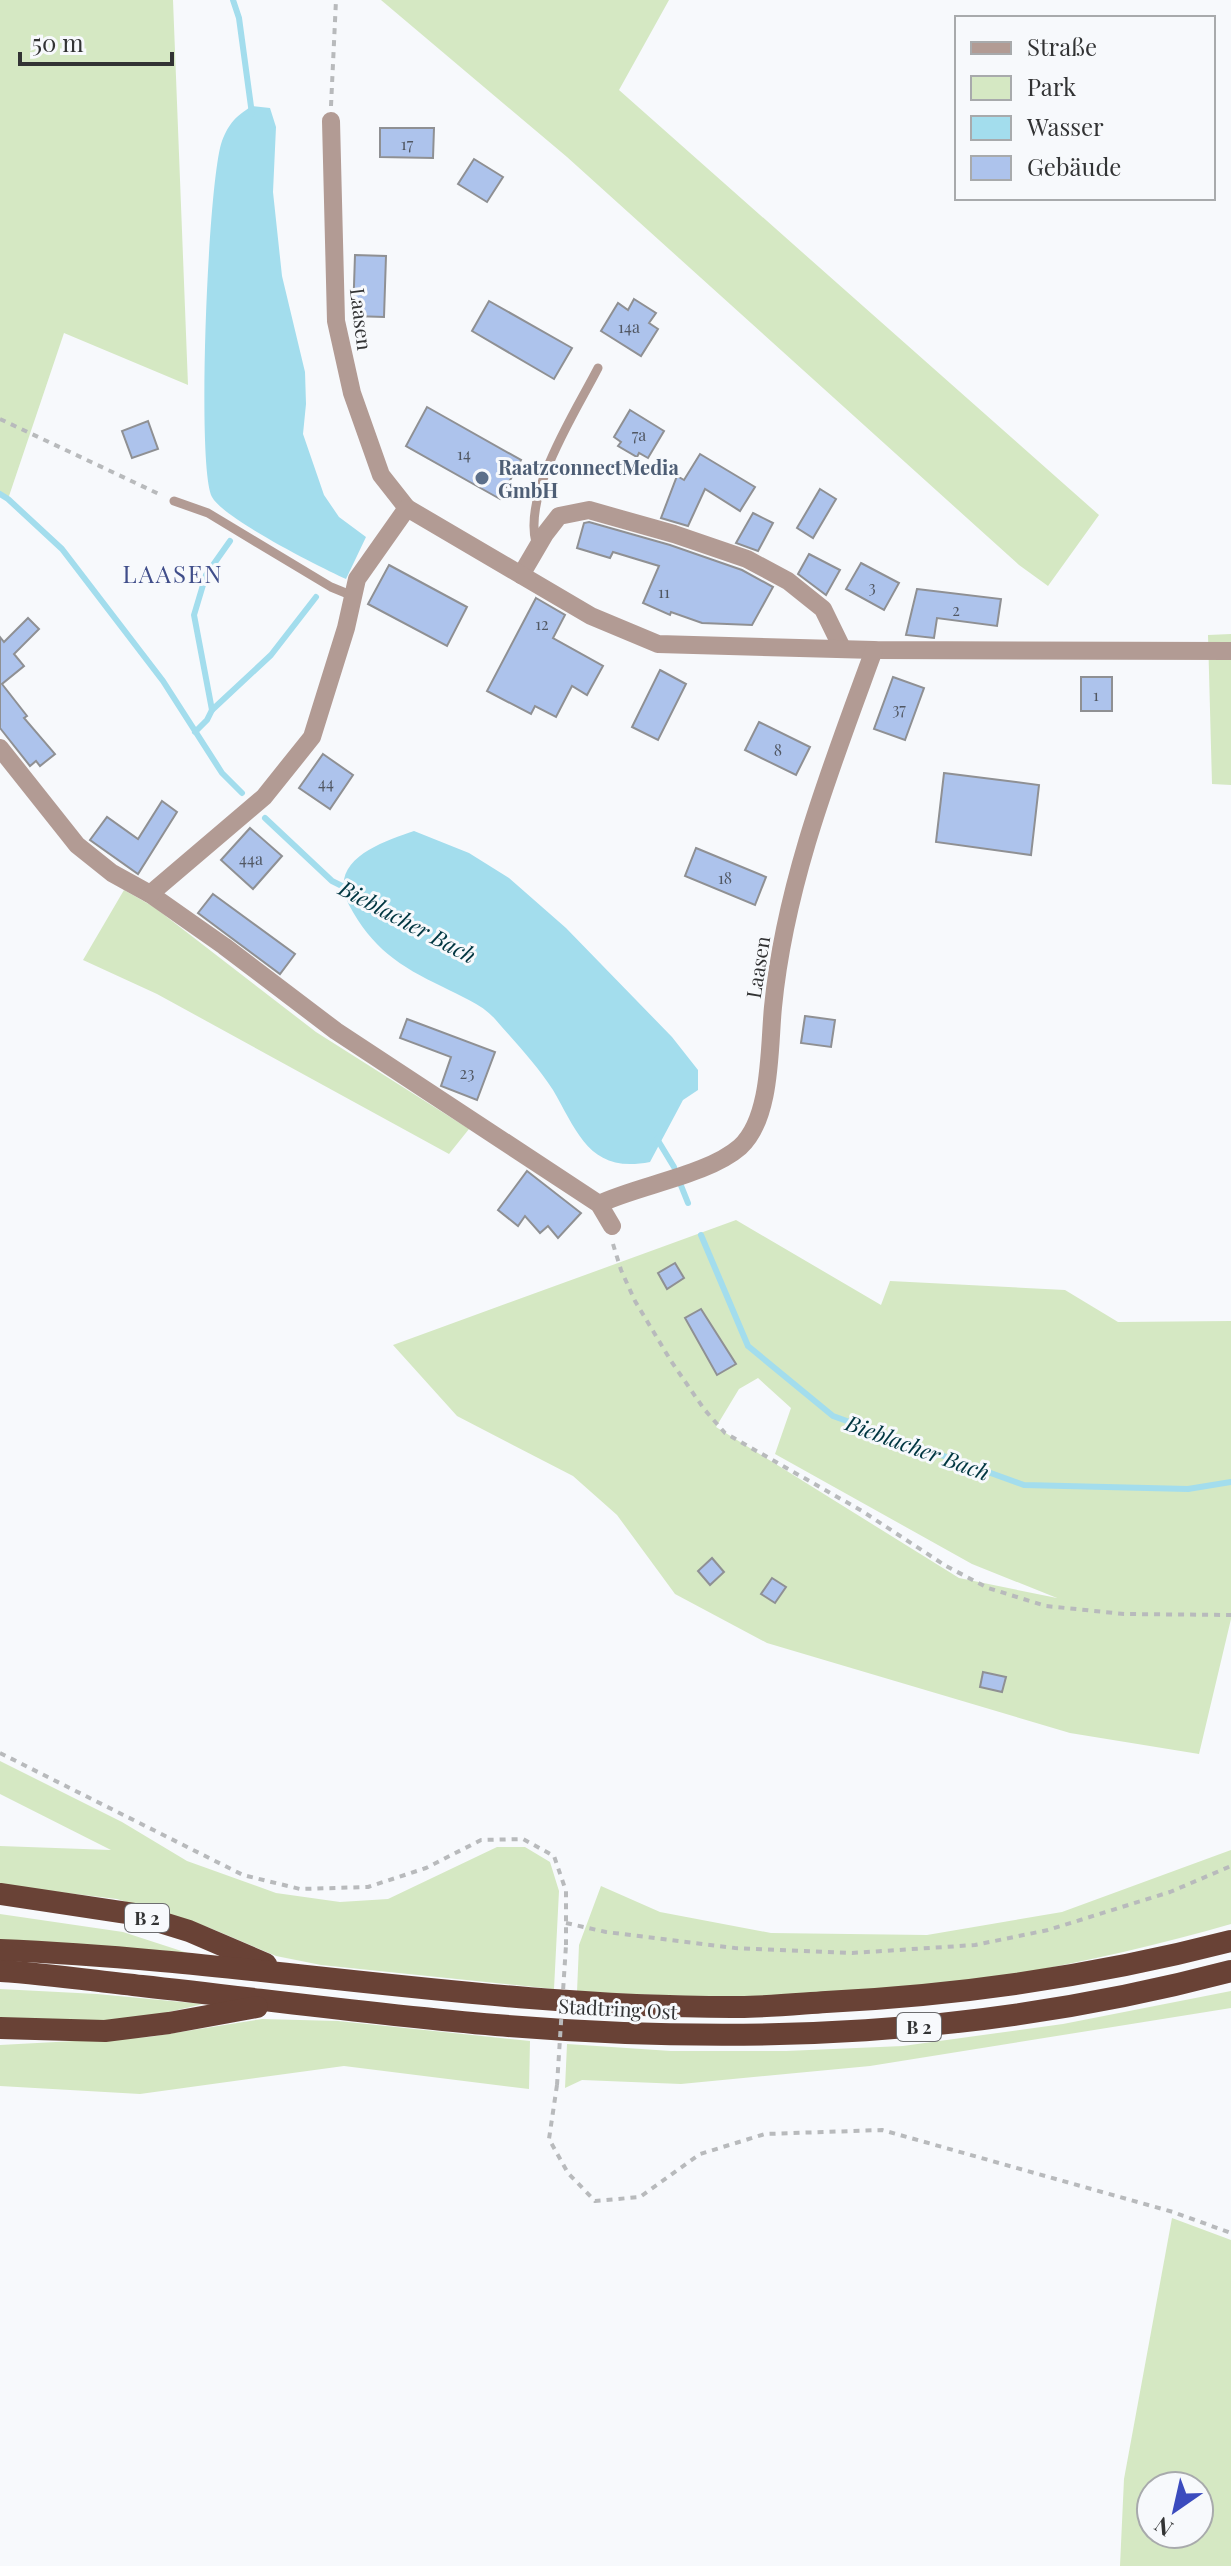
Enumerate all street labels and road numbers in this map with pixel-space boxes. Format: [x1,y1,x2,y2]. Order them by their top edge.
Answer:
street label: Laasen [345,286,379,352]
street label: Laasen [739,934,775,1000]
road number: B 2 [125,1904,169,1932]
street label: Stadtring Ost [558,1991,679,2025]
road number: B 2 [897,2013,941,2041]

